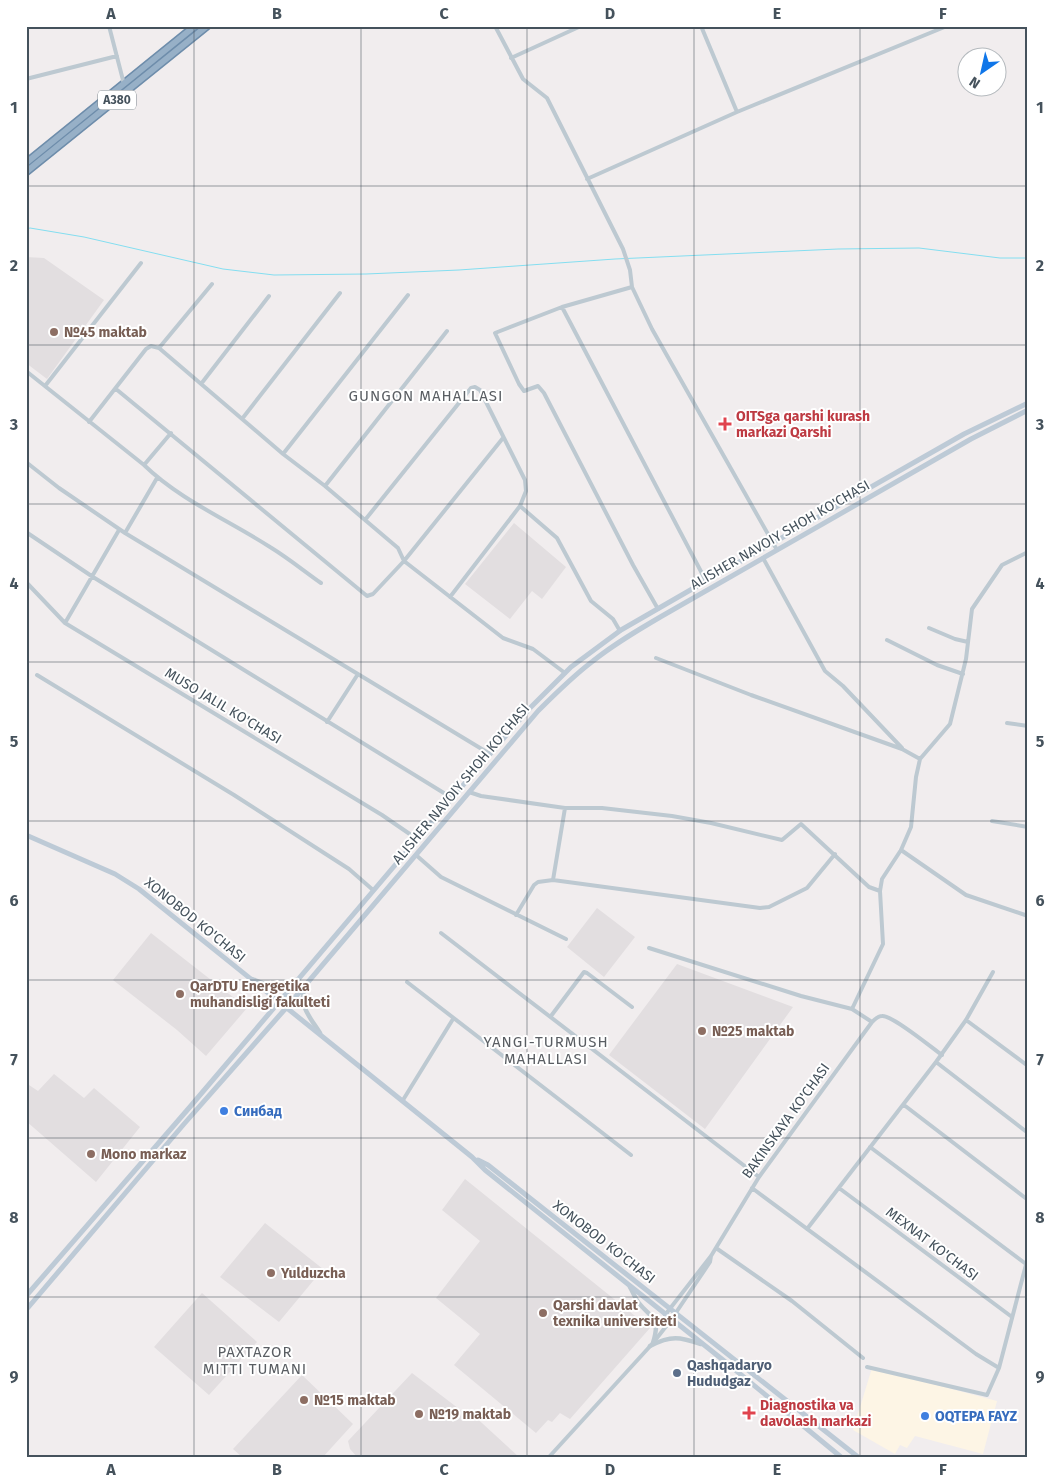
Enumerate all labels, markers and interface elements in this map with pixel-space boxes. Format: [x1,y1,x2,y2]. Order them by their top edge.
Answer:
text: A [105,4,116,23]
text: B [272,4,282,23]
text: C [439,4,449,23]
text: D [605,4,615,23]
text: E [773,4,781,23]
text: F [939,4,947,23]
north arrow [956,48,1006,98]
text: N [966,73,984,92]
road number: A380 [98,90,136,110]
text: 1 [10,98,18,117]
text: 1 [1036,98,1044,117]
text: 2 [10,256,18,275]
text: 2 [1036,256,1044,275]
place label: №45 maktab [64,324,147,341]
marker: №45 maktab [48,326,60,338]
district label: GUNGON MAHALLASI [349,387,503,405]
place label: OITSga qarshi kurash markazi Qarshi [736,408,870,441]
text: 3 [9,415,18,434]
text: 3 [1035,415,1044,434]
marker: OITSga qarshi kurash markazi Qarshi [718,417,732,431]
street label: ALISHER NAVOIY SHOH KO'CHASI [687,477,873,593]
text: 4 [9,574,19,593]
text: 4 [1035,574,1045,593]
street label: MUSO JALIL KO'CHASI [162,664,284,748]
street label: ALISHER NAVOIY SHOH KO'CHASI [389,700,533,868]
text: 5 [10,732,19,751]
text: 5 [1036,732,1045,751]
street label: XONOBOD KO'CHASI [141,874,249,966]
text: 6 [9,891,19,910]
text: 6 [1035,891,1045,910]
place label: QarDTU Energetika muhandisligi fakulteti [190,978,330,1011]
marker: QarDTU Energetika muhandisligi fakulteti [174,988,186,1000]
place label: №25 maktab [712,1023,794,1040]
marker: №25 maktab [696,1025,708,1037]
district label: YANGI-TURMUSH MAHALLASI [483,1033,609,1068]
text: 7 [10,1050,18,1069]
text: 7 [1036,1050,1044,1069]
street label: BAKINSKAYA KO'CHASI [738,1060,834,1182]
place label: Синбад [234,1103,282,1120]
marker: Синбад [218,1105,230,1117]
place label: Mono markaz [101,1146,187,1163]
marker: Mono markaz [85,1148,97,1160]
street label: XONOBOD KO'CHASI [549,1197,659,1287]
street label: MEXNAT KO'CHASI [882,1204,982,1284]
text: 8 [9,1208,19,1227]
text: 8 [1035,1208,1045,1227]
place label: Yulduzcha [280,1265,346,1282]
marker: Yulduzcha [265,1267,277,1279]
place label: Qarshi davlat texnika universiteti [553,1297,677,1330]
marker: Qarshi davlat texnika universiteti [537,1307,549,1319]
district label: PAXTAZOR MITTI TUMANI [203,1343,307,1378]
place label: Qashqadaryo Hududgaz [687,1357,772,1390]
text: 9 [10,1367,19,1386]
marker: Qashqadaryo Hududgaz [671,1367,683,1379]
text: 9 [1036,1367,1045,1386]
place label: №15 maktab [314,1392,396,1409]
marker: №15 maktab [298,1394,310,1406]
place label: Diagnostika va davolash markazi [760,1397,872,1430]
place label: №19 maktab [429,1406,511,1423]
marker: Diagnostika va davolash markazi [742,1406,756,1420]
marker: №19 maktab [413,1408,425,1420]
place label: OQTEPA FAYZ [935,1408,1018,1425]
marker: OQTEPA FAYZ [919,1410,931,1422]
text: A [105,1460,116,1479]
text: B [272,1460,282,1479]
text: C [439,1460,449,1479]
text: D [605,1460,615,1479]
text: E [773,1460,781,1479]
text: F [939,1460,947,1479]

